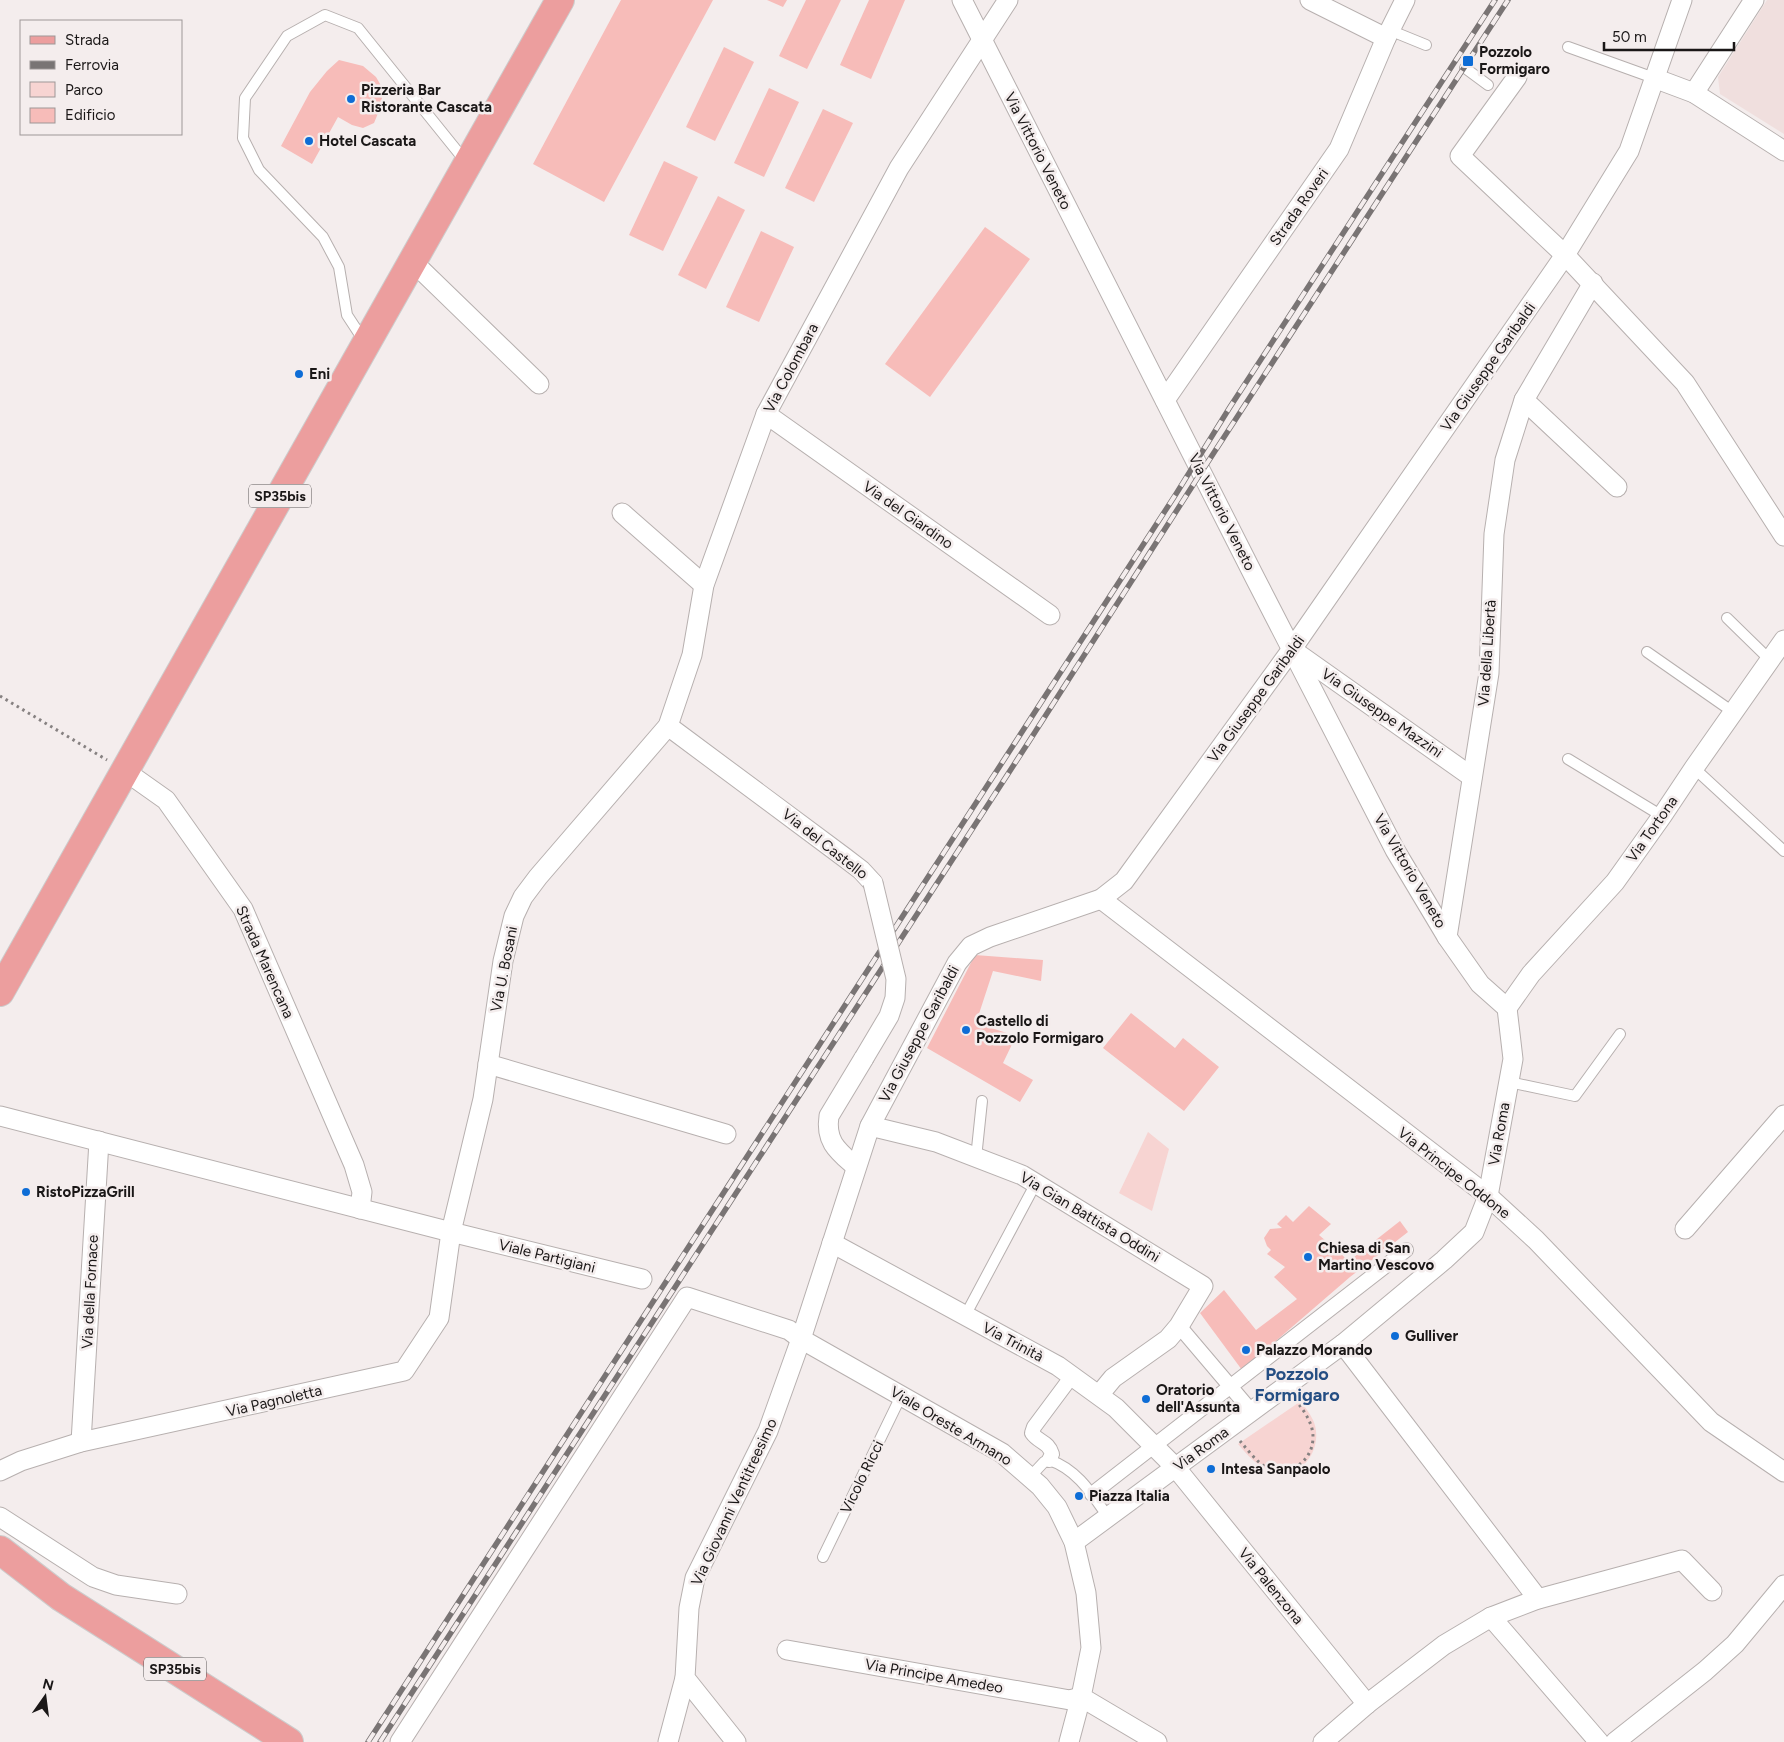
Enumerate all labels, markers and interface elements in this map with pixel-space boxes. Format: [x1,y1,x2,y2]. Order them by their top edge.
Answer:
legend [20,20,182,135]
scale bar [1604,20,1734,52]
text: 50 m [1612,28,1647,46]
text: Strada [65,31,109,49]
place label: Pozzolo Formigaro [1479,43,1550,78]
marker: Pozzolo Formigaro [1461,54,1475,68]
text: Ferrovia [65,56,119,74]
text: Parco [65,81,103,99]
place label: Pizzeria Bar Ristorante Cascata [361,81,492,116]
street label: Via Vittorio Veneto [1001,89,1075,213]
marker: Pizzeria Bar Ristorante Cascata [345,93,357,105]
text: Edificio [65,106,116,124]
place label: Hotel Cascata [319,132,416,150]
marker: Hotel Cascata [303,135,315,147]
street label: Strada Roveri [1266,165,1332,249]
street label: Via Giuseppe Garibaldi [1437,299,1539,435]
street label: Via Colombara [760,320,822,416]
place label: Eni [309,365,330,383]
marker: Eni [293,368,305,380]
street label: Via Vittorio Veneto [1185,450,1259,574]
street label: Via del Giardino [859,477,957,553]
road number: SP35bis [249,484,311,508]
street label: Via della Libertà [1474,599,1500,707]
street label: Via Giuseppe Garibaldi [1204,632,1308,766]
street label: Via Giuseppe Mazzini [1318,664,1446,762]
street label: Via Tortona [1623,792,1681,866]
street label: Via del Castello [779,805,872,883]
street label: Via Vittorio Veneto [1370,811,1450,932]
street label: Strada Marencana [232,903,298,1021]
street label: Via U. Bosani [487,925,521,1013]
street label: Via Giuseppe Garibaldi [875,962,963,1106]
place label: Castello di Pozzolo Formigaro [976,1012,1104,1047]
marker: Castello di Pozzolo Formigaro [960,1024,972,1036]
street label: Via Roma [1485,1101,1513,1167]
street label: Via Principe Oddone [1394,1124,1514,1222]
street label: Via Gian Battista Oddini [1017,1168,1163,1266]
place label: RistoPizzaGrill [36,1183,135,1201]
marker: RistoPizzaGrill [20,1186,32,1198]
street label: Via della Fornace [78,1234,102,1350]
street label: Viale Partigiani [497,1235,597,1277]
place label: Chiesa di San Martino Vescovo [1318,1239,1435,1274]
marker: Chiesa di San Martino Vescovo [1302,1251,1314,1263]
street label: Via Trinità [979,1318,1047,1366]
place label: Gulliver [1405,1327,1458,1345]
marker: Gulliver [1389,1330,1401,1342]
place label: Palazzo Morando [1256,1341,1373,1359]
marker: Palazzo Morando [1240,1344,1252,1356]
district label: Pozzolo Formigaro [1254,1363,1340,1406]
street label: Via Pagnoletta [224,1381,324,1421]
place label: Oratorio dell'Assunta [1156,1381,1240,1416]
street label: Viale Oreste Armano [887,1383,1015,1470]
marker: Oratorio dell'Assunta [1140,1393,1152,1405]
street label: Via Giovanni Ventitreesimo [687,1415,781,1588]
street label: Via Roma [1170,1423,1232,1475]
street label: Vicolo Ricci [837,1438,887,1516]
place label: Intesa Sanpaolo [1221,1460,1331,1478]
marker: Intesa Sanpaolo [1205,1463,1217,1475]
place label: Piazza Italia [1089,1487,1170,1505]
marker: Piazza Italia [1073,1490,1085,1502]
street label: Via Palenzona [1235,1544,1307,1628]
street label: Via Principe Amedeo [864,1655,1005,1697]
road number: SP35bis [144,1658,206,1680]
north arrow [20,1672,70,1722]
text: N [41,1675,55,1694]

